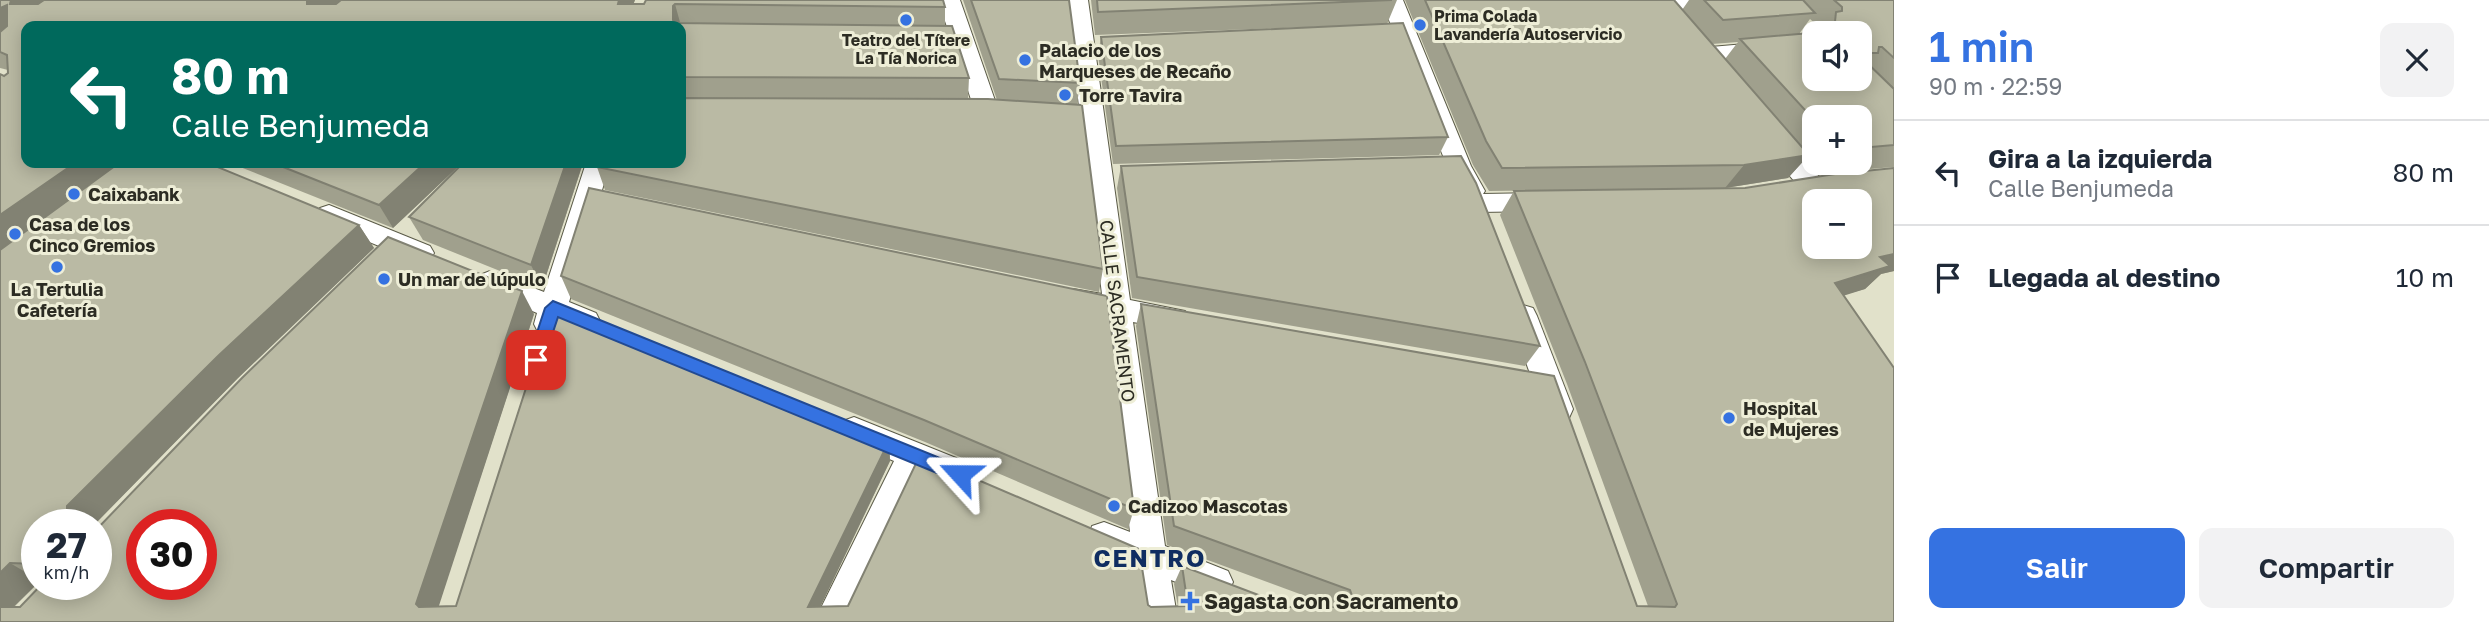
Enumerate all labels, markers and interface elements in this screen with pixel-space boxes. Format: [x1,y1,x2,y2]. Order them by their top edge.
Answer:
place label: Prima Colada Lavandería Autoservicio [1434,6,1623,44]
marker: Teatro del Títere La Tía Norica [898,12,914,28]
marker: Prima Colada Lavandería Autoservicio [1412,17,1428,33]
map controls [1802,21,1872,259]
button: sound [1802,21,1872,91]
text: 1 min [1929,21,2034,71]
button: close [2380,23,2454,97]
place label: Teatro del Títere La Tía Norica [842,30,970,68]
place label: Palacio de los Marqueses de Recaño [1039,39,1232,82]
text: 80 m [171,46,289,105]
icon: left [56,49,147,140]
marker: Palacio de los Marqueses de Recaño [1017,52,1033,68]
text: 90 m · 22:59 [1929,72,2063,100]
place label: Torre Tavira [1079,84,1182,106]
marker: Torre Tavira [1057,87,1073,103]
button: + [1802,105,1872,175]
text: Calle Benjumeda [171,106,430,144]
text: Gira a la izquierda [1988,143,2212,174]
icon: left [1929,154,1967,192]
text: 80 m [2393,157,2454,188]
text: Calle Benjumeda [1988,174,2174,202]
place label: Caixabank [88,183,180,205]
marker: Caixabank [66,186,82,202]
button: − [1802,189,1872,259]
place label: Casa de los Cinco Gremios [29,213,155,256]
street label: CALLE SACRAMENTO [1096,218,1140,404]
marker: Casa de los Cinco Gremios [7,226,23,242]
marker: La Tertulia Cafetería [49,259,65,275]
icon: arrive [1929,259,1967,297]
text: Llegada al destino [1988,262,2220,293]
text: 10 m [2396,262,2454,293]
place label: Un mar de lúpulo [398,268,546,290]
marker: Un mar de lúpulo [376,271,392,287]
place label: La Tertulia Cafetería [11,278,103,321]
pin [506,330,566,390]
icon: arrive [517,341,555,379]
place label: Hospital de Mujeres [1743,397,1839,440]
marker: Hospital de Mujeres [1721,410,1737,426]
position arrow [923,437,997,511]
place label: Cadizoo Mascotas [1128,495,1288,517]
marker: Cadizoo Mascotas [1106,498,1122,514]
speed limit sign: 30 [126,509,217,600]
text: 27 [46,524,87,566]
button: Salir [1929,528,2185,608]
button: Compartir [2199,528,2454,608]
district label: CENTRO [1093,543,1207,572]
text: km/h [44,561,89,583]
place label: Sagasta con Sacramento [1204,588,1458,614]
marker: Sagasta con Sacramento [1182,593,1198,609]

